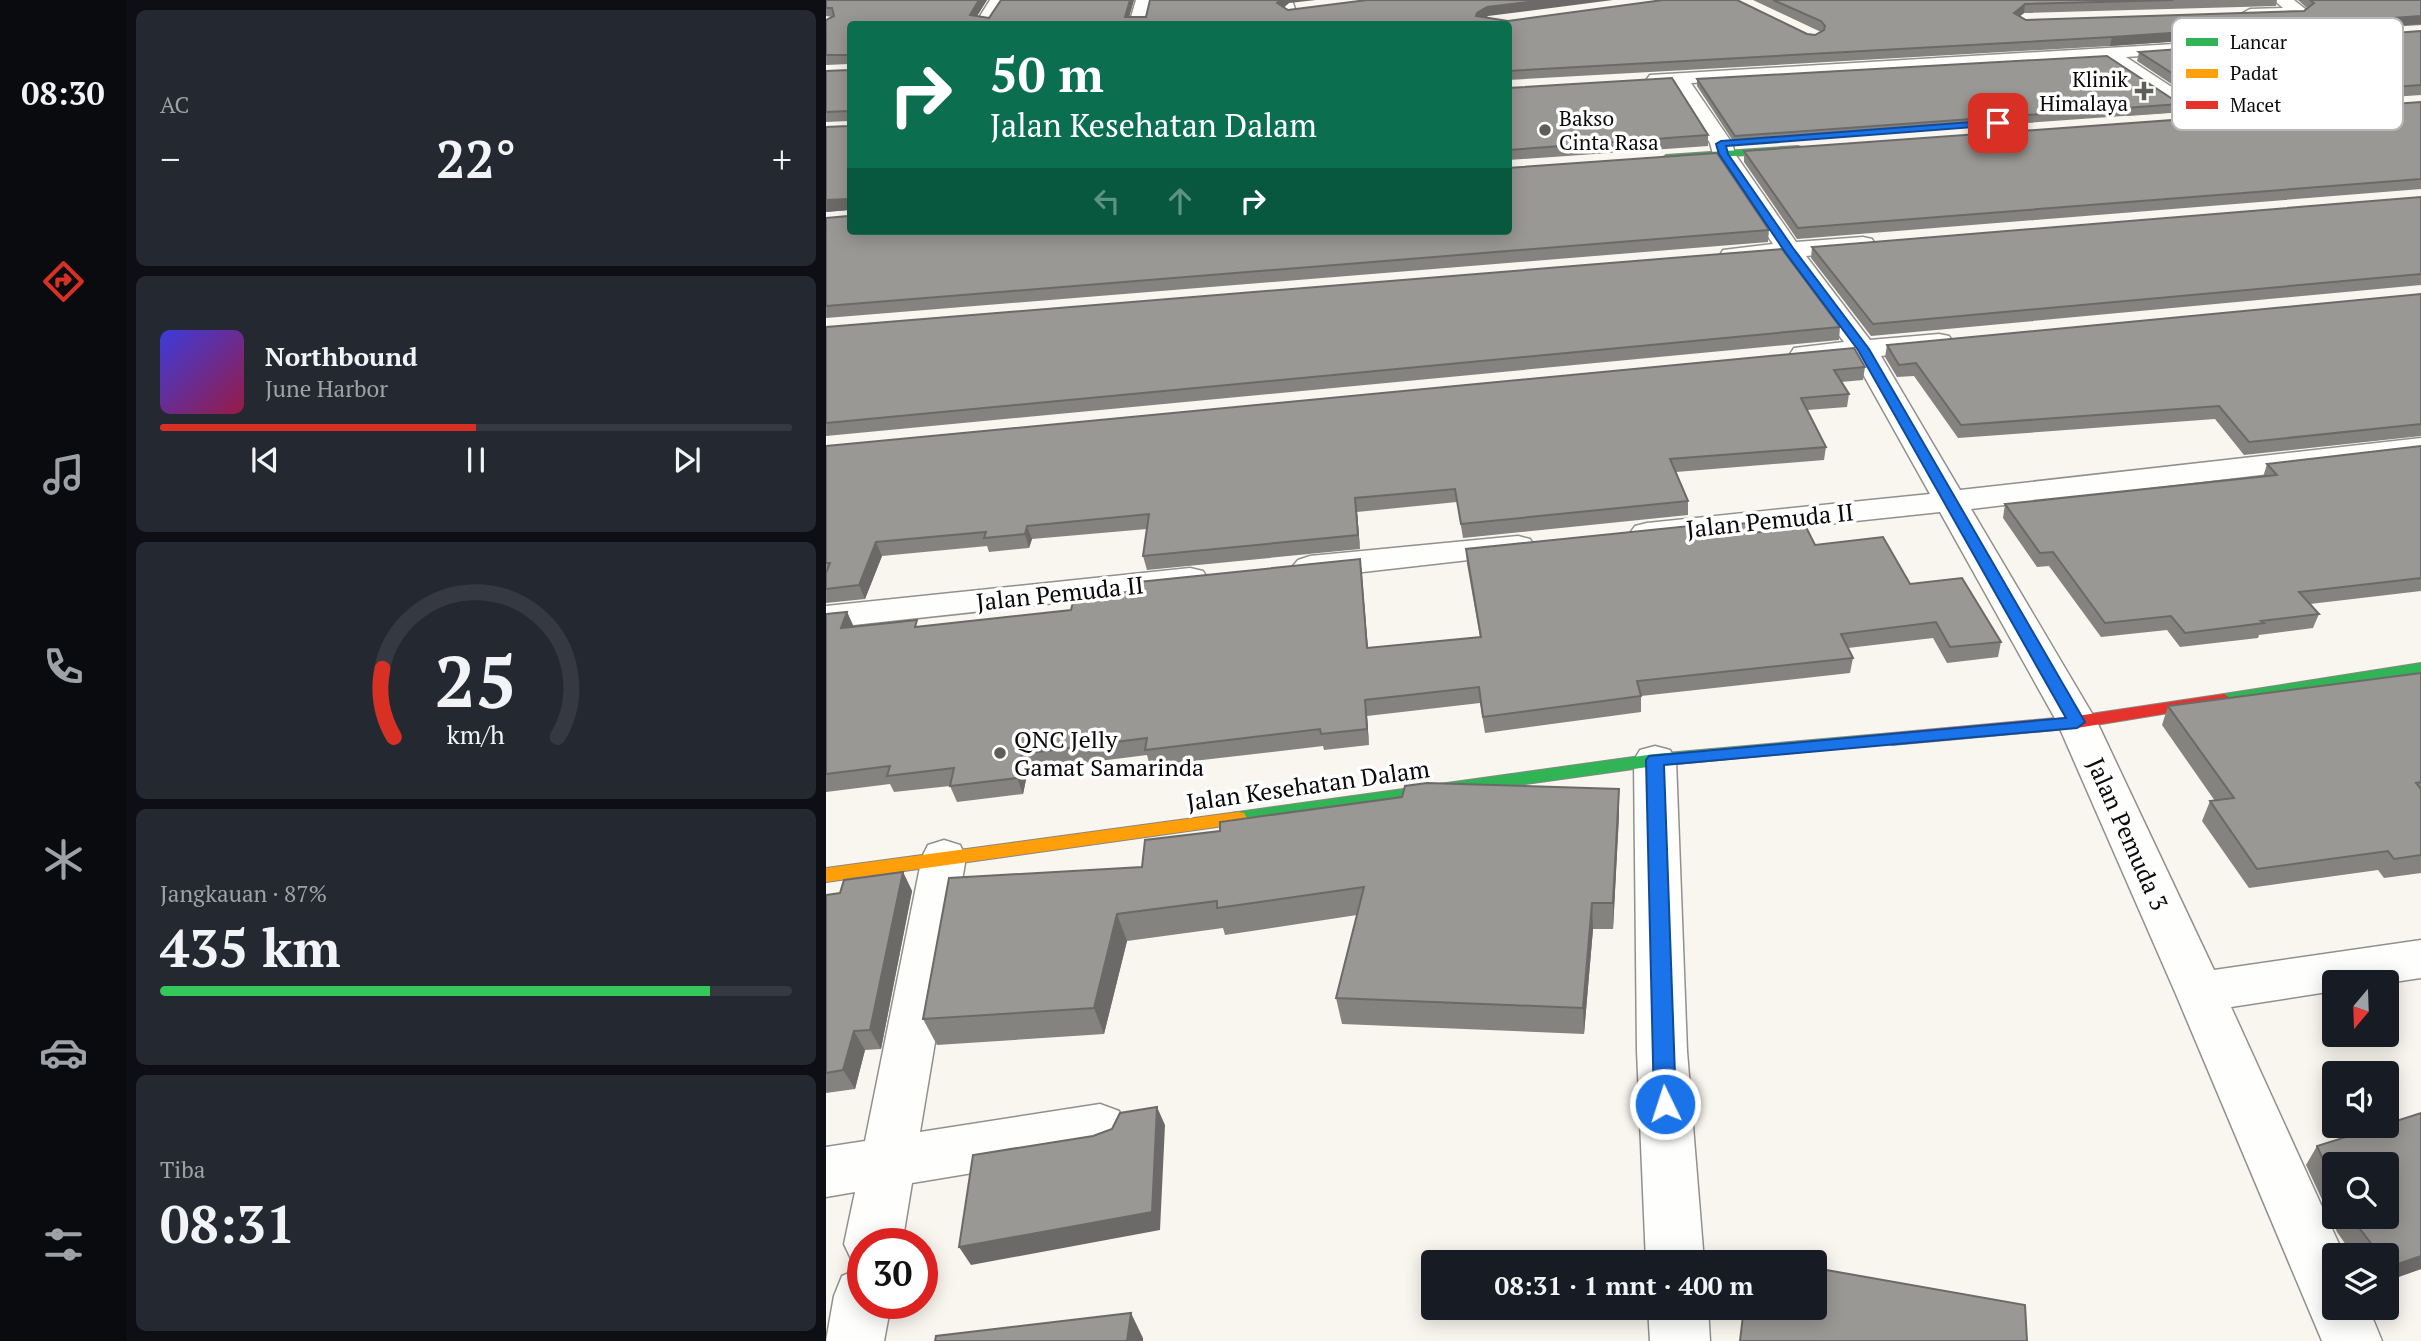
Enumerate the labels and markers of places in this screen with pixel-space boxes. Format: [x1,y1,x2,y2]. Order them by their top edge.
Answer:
place label: Klinik Himalaya [2040,65,2128,117]
marker: Klinik Himalaya [2134,81,2154,101]
pin [1968,93,2028,153]
place label: Bakso Cinta Rasa [1559,104,1659,156]
marker: Bakso Cinta Rasa [1537,122,1553,138]
place label: QNC Jelly Gamat Samarinda [1014,723,1204,783]
marker: QNC Jelly Gamat Samarinda [992,745,1008,761]

